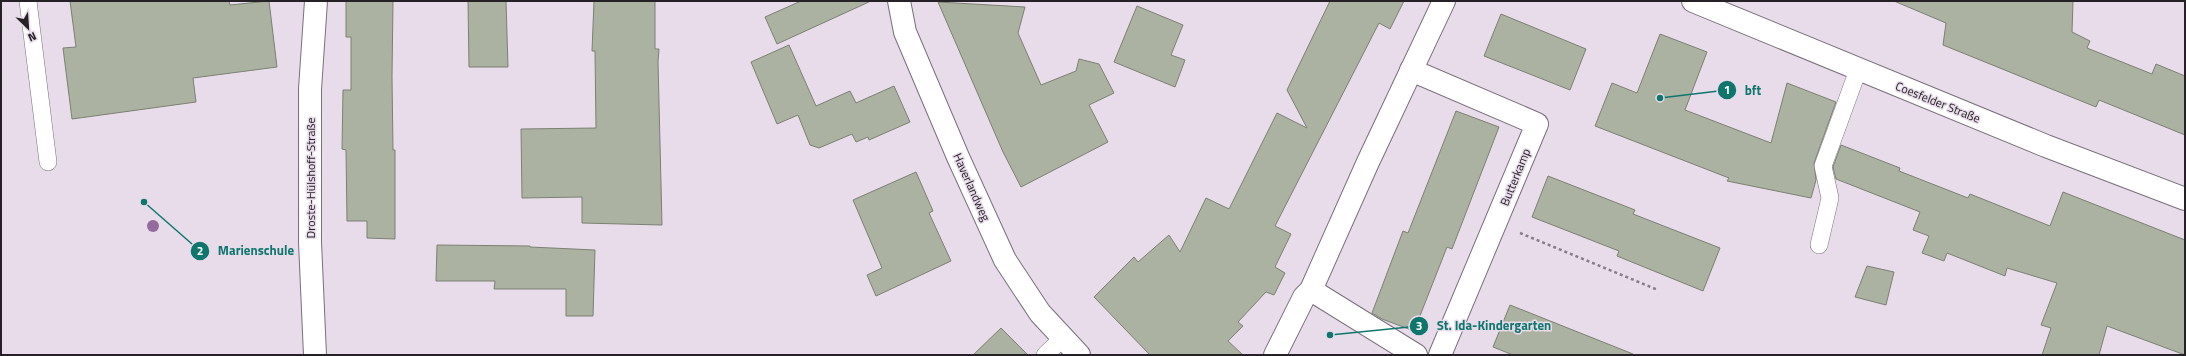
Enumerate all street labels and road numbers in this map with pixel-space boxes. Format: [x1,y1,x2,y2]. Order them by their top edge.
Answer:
street label: Coesfelder Straße [1893,76,1983,128]
street label: Droste-Hülshoff-Straße [301,118,320,238]
street label: Butterkamp [1495,145,1535,209]
street label: Haverlandweg [949,150,995,224]

